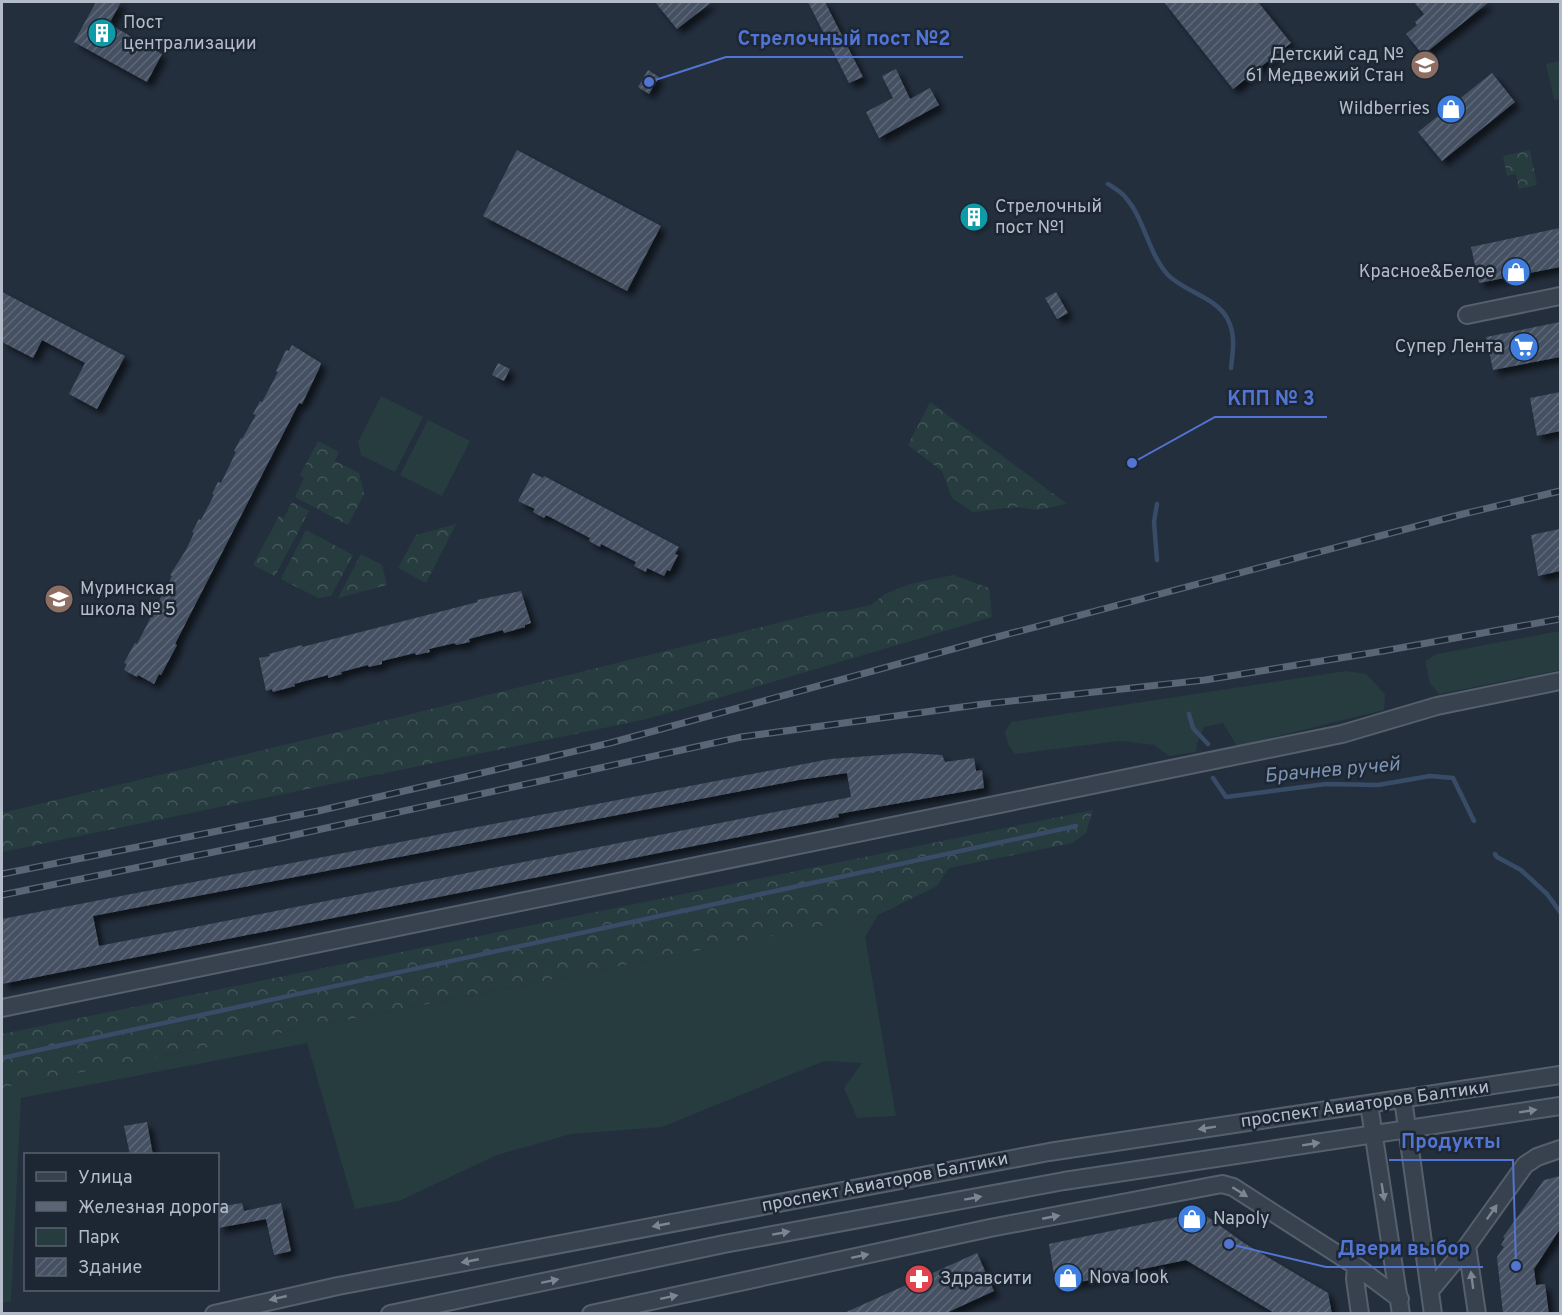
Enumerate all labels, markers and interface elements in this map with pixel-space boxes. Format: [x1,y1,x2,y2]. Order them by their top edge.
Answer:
place label: Пост централизации [123,12,257,56]
building icon: Пост централизации [86,17,118,49]
callout: Стрелочный пост №2 [726,19,963,57]
text: Стрелочный пост №2 [737,27,951,53]
place label: Детский сад № 61 Медвежий Стан [1246,44,1404,88]
school or university icon: Детский сад № 61 Медвежий Стан [1409,49,1441,81]
shop icon: Wildberries [1435,93,1467,125]
place label: Wildberries [1339,98,1430,121]
place label: Стрелочный пост №1 [995,196,1102,240]
building icon: Стрелочный пост №1 [958,201,990,233]
shop icon: Красное&Белое [1500,256,1532,288]
place label: Красное&Белое [1359,261,1495,284]
supermarket icon: Супер Лента [1508,331,1540,363]
place label: Супер Лента [1395,336,1503,359]
callout: КПП № 3 [1215,379,1327,417]
text: КПП № 3 [1227,387,1315,413]
place label: Муринская школа № 5 [80,578,176,622]
school or university icon: Муринская школа № 5 [43,583,75,615]
water label: Брачнев ручей [1263,752,1402,790]
street label: проспект Авиаторов Балтики [1239,1076,1491,1134]
one-way arrow [1518,1106,1537,1115]
callout: Продукты [1389,1122,1513,1160]
one-way arrow [1197,1124,1216,1133]
text: Продукты [1401,1130,1501,1156]
one-way arrow [1301,1139,1320,1148]
street label: проспект Авиаторов Балтики [760,1148,1010,1218]
legend [24,1153,219,1291]
text: Улица [78,1167,132,1190]
one-way arrow [1378,1182,1387,1201]
one-way arrow [1232,1186,1248,1198]
one-way arrow [964,1193,983,1202]
text: Железная дорога [78,1197,229,1220]
shop icon: Napoly [1176,1203,1208,1235]
one-way arrow [1486,1204,1498,1220]
place label: Napoly [1213,1208,1270,1231]
one-way arrow [1041,1212,1060,1221]
one-way arrow [652,1221,671,1230]
text: Парк [78,1227,120,1250]
one-way arrow [772,1228,791,1237]
callout: Двери выбор [1326,1229,1483,1267]
text: Двери выбор [1338,1237,1470,1263]
one-way arrow [850,1251,869,1260]
text: Здание [78,1257,142,1280]
one-way arrow [460,1257,479,1266]
shop icon: Nova look [1052,1262,1084,1294]
pharmacy icon: Здравсити [903,1263,935,1295]
place label: Nova look [1089,1267,1169,1290]
place label: Здравсити [940,1268,1032,1291]
one-way arrow [1468,1270,1477,1289]
one-way arrow [541,1275,559,1285]
one-way arrow [660,1292,679,1301]
one-way arrow [269,1294,288,1304]

